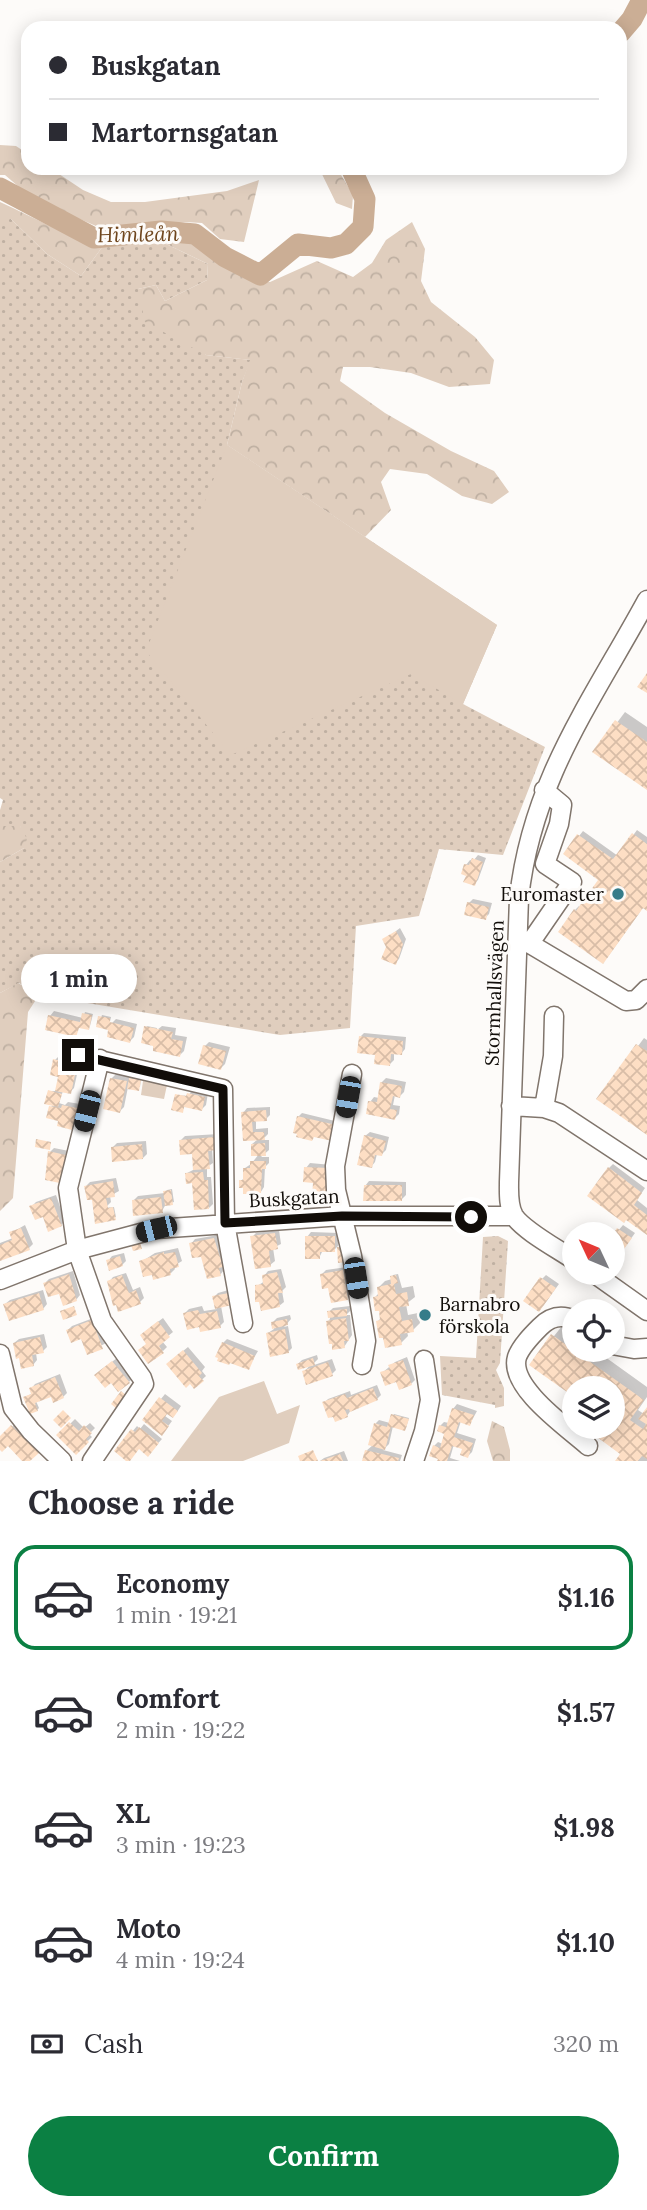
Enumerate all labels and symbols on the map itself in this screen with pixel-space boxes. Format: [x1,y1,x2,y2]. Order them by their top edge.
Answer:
water label: Himleån [97,220,179,248]
place label: Euromaster [500,882,605,906]
marker: Euromaster [610,886,626,902]
street label: Stormhallsvägen [479,920,509,1066]
callout: 1 min [20,954,136,1002]
route end [62,1039,94,1071]
car [335,1074,362,1120]
car [72,1088,103,1134]
street label: Buskgatan [248,1184,340,1212]
route start [455,1201,487,1233]
car [134,1214,179,1244]
north arrow [562,1222,625,1284]
car [343,1256,370,1300]
place label: Barnabro förskola [439,1292,520,1338]
marker: Barnabro förskola [417,1307,433,1323]

